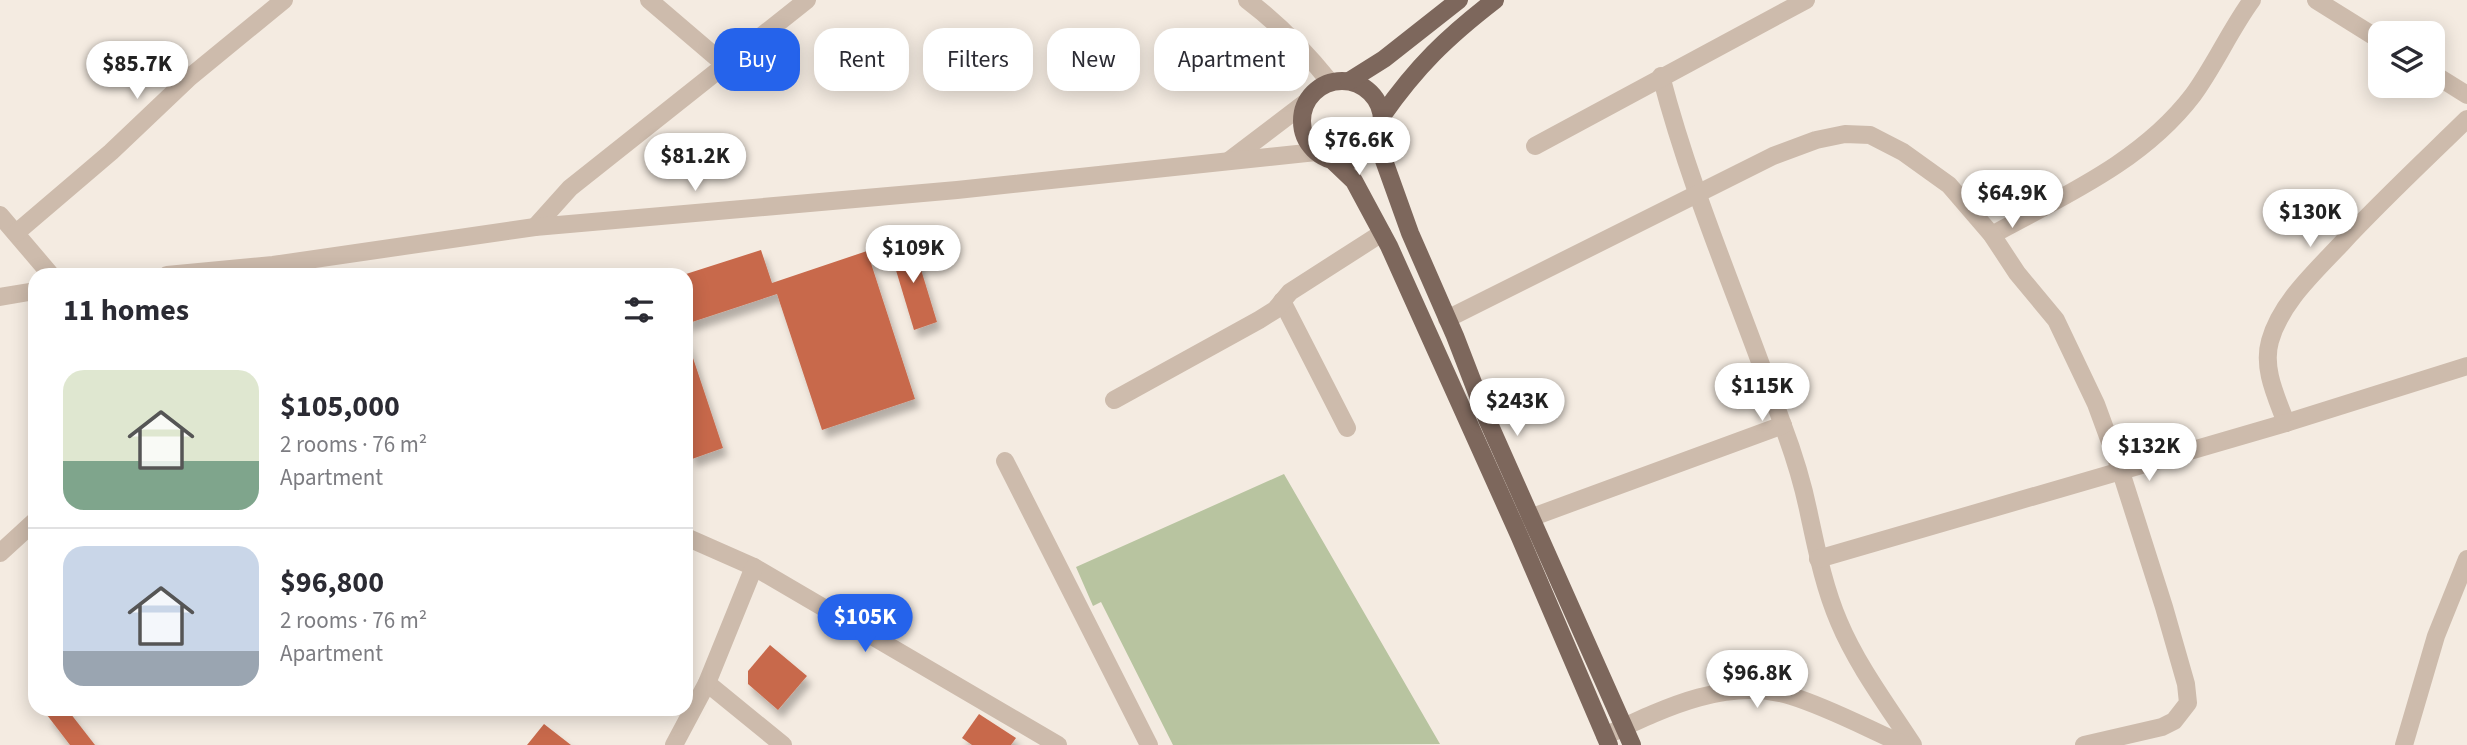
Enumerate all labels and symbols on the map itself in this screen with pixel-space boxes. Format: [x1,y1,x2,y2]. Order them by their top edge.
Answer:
pin: $85.7K [80,42,194,101]
pin: $76.6K [1302,118,1416,177]
pin: $81.2K [638,134,752,193]
pin: $64.9K [1955,170,2069,230]
pin: $130K [2261,190,2359,249]
pin: $109K [864,226,962,285]
pin: $115K [1713,364,1811,423]
pin: $243K [1468,378,1566,438]
pin: $132K [2100,424,2198,483]
pin: $105K [816,594,914,654]
pin: $96.8K [1700,650,1814,710]

